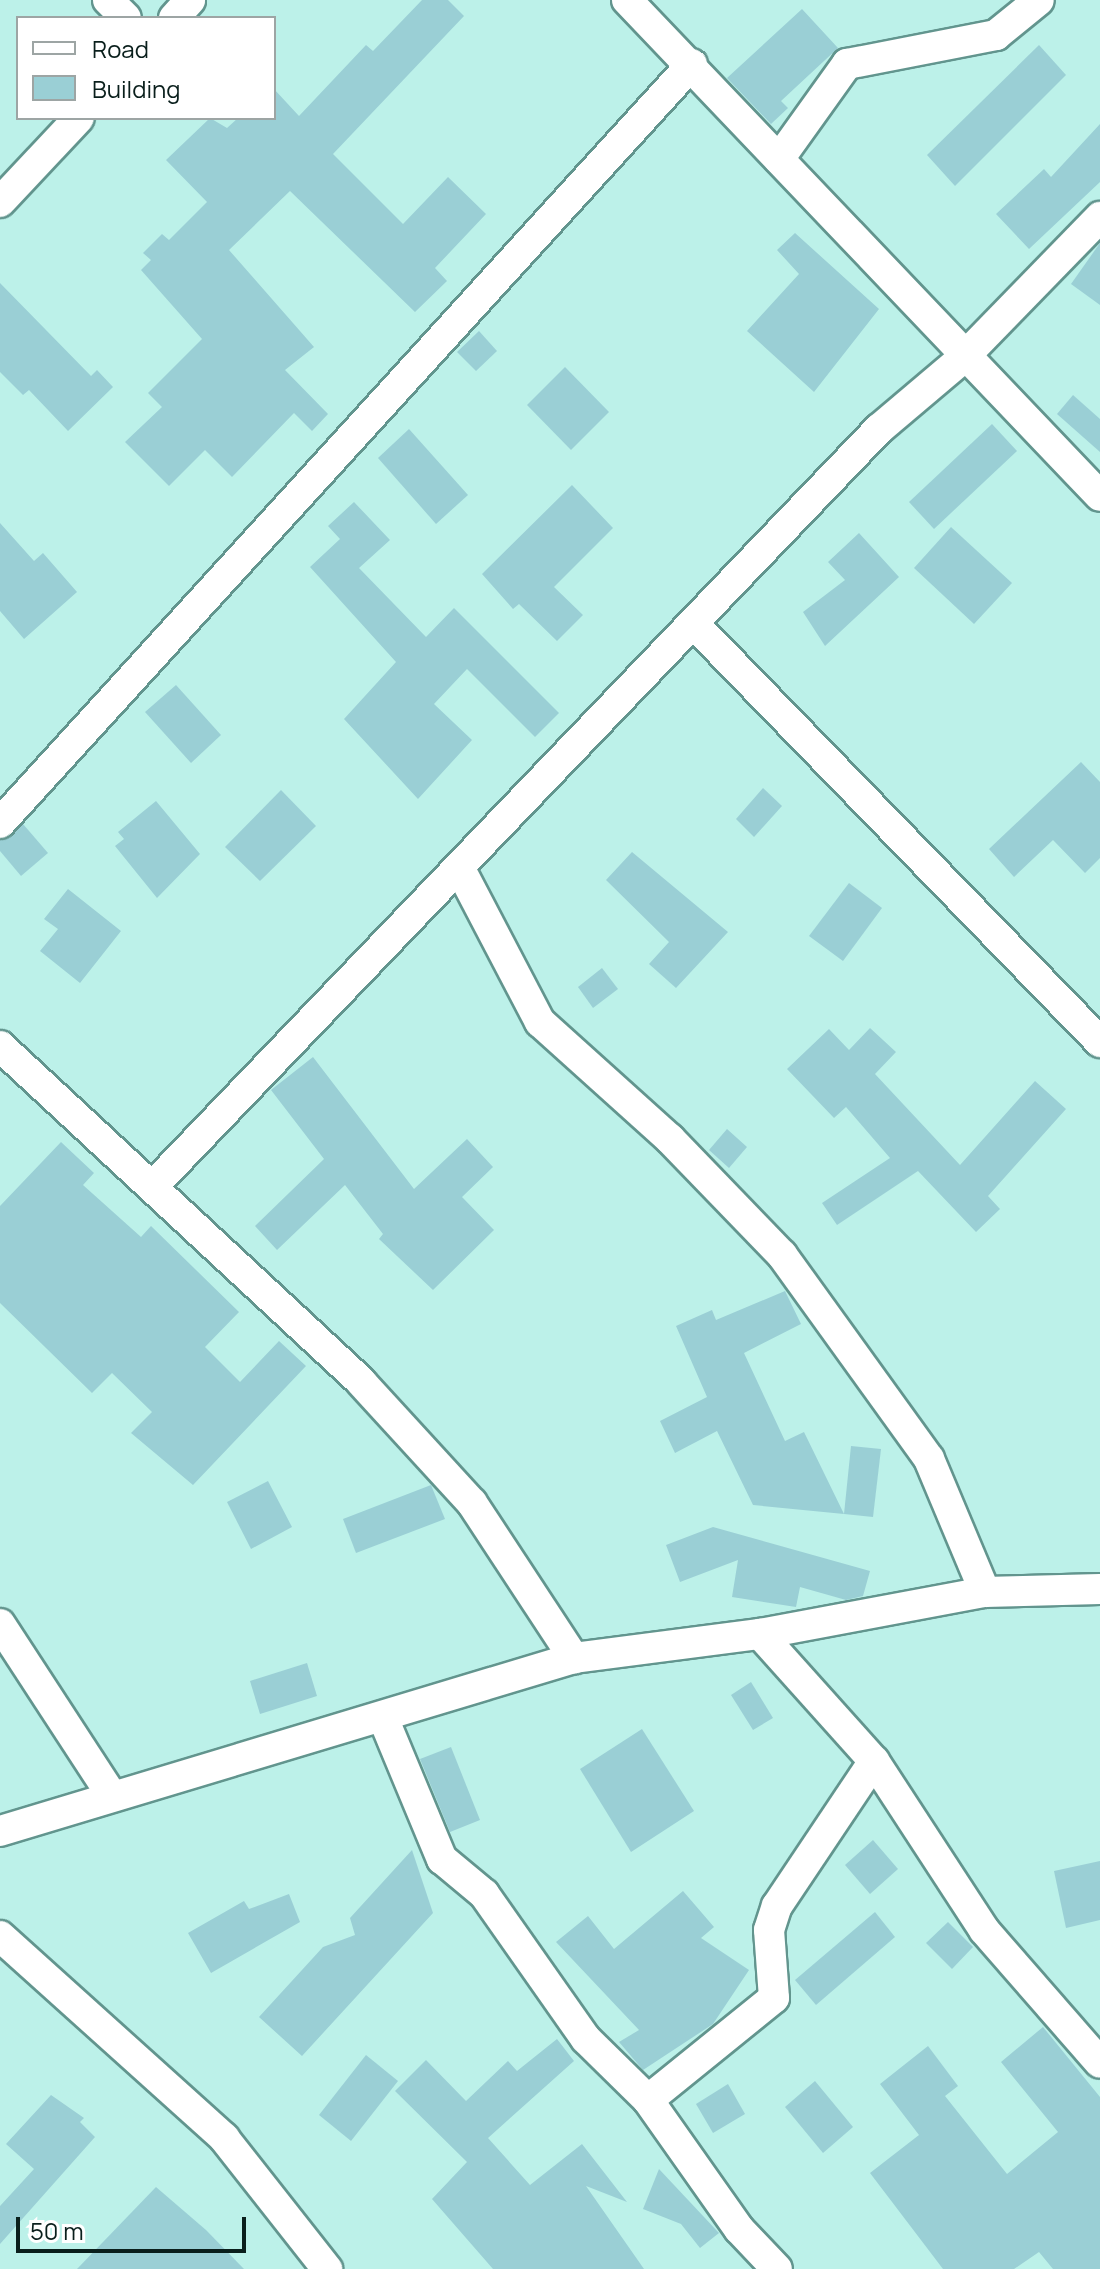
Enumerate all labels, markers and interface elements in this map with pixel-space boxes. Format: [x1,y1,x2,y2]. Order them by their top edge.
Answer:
legend [16,16,276,120]
text: Road [92,32,149,65]
text: Building [92,72,180,105]
scale bar [20,2201,250,2251]
text: 50 m [30,2214,84,2247]

